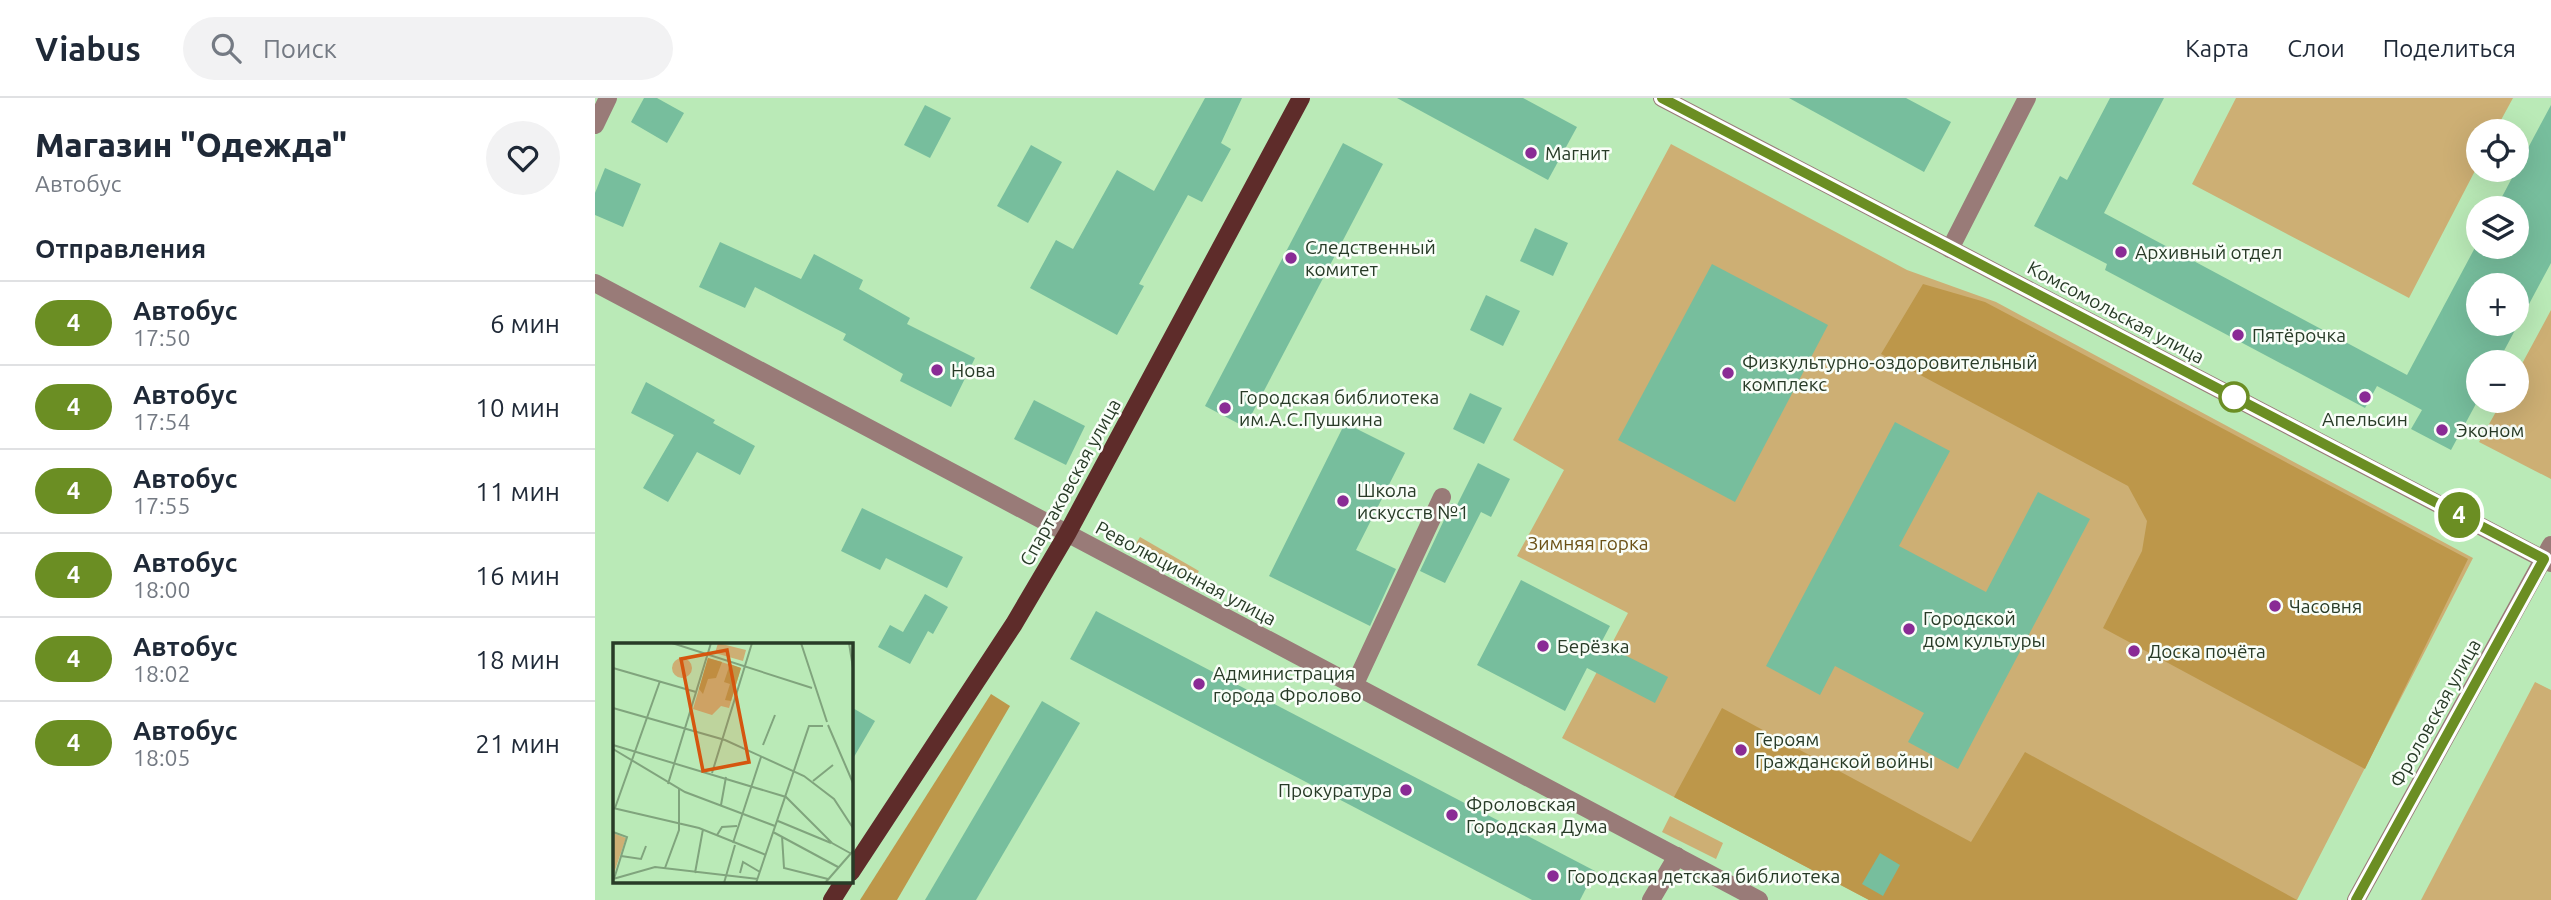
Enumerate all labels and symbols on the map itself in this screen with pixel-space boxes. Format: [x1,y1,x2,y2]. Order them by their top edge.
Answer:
place label: Магнит [1545,142,1610,164]
marker: Магнит [1523,145,1539,161]
place label: Следственный комитет [1305,236,1436,280]
place label: Архивный отдел [2135,241,2282,263]
marker: Архивный отдел [2113,244,2129,260]
marker: Следственный комитет [1283,250,1299,266]
street label: Комсомольская улица [2024,256,2208,368]
place label: Пятёрочка [2252,324,2346,346]
marker: Пятёрочка [2230,327,2246,343]
place label: Физкультурно-оздоровительный комплекс [1742,351,2037,395]
place label: Нова [951,359,996,381]
marker: Нова [929,362,945,378]
marker: Физкультурно-оздоровительный комплекс [1720,365,1736,381]
unlabelled marker [2219,382,2249,412]
place label: Городская библиотека им.А.С.Пушкина [1239,386,1439,430]
marker: Апельсин [2357,389,2373,405]
street label: Спартаковская улица [1015,395,1125,569]
marker: Городская библиотека им.А.С.Пушкина [1217,400,1233,416]
place label: Апельсин [2322,408,2408,430]
place label: Эконом [2456,419,2524,441]
marker: Эконом [2434,422,2450,438]
place label: Школа искусств №1 [1357,479,1469,523]
line badge: 4 [2436,492,2482,538]
marker: Школа искусств №1 [1335,493,1351,509]
street label: Революционная улица [1092,516,1280,630]
park label: Зимняя горка [1527,532,1649,554]
place label: Часовня [2289,595,2362,617]
marker: Часовня [2267,598,2283,614]
place label: Городской дом культуры [1923,607,2046,651]
marker: Городской дом культуры [1901,621,1917,637]
place label: Берёзка [1557,635,1629,657]
street label: Фроловская улица [2385,635,2485,791]
marker: Берёзка [1535,638,1551,654]
place label: Доска почёта [2148,640,2266,662]
inset map [613,643,852,883]
marker: Доска почёта [2126,643,2142,659]
place label: Администрация города Фролово [1213,662,1362,706]
marker: Администрация города Фролово [1191,676,1207,692]
place label: Героям Гражданской войны [1755,728,1933,772]
marker: Героям Гражданской войны [1733,742,1749,758]
place label: Прокуратура [1278,779,1392,801]
marker: Прокуратура [1398,782,1414,798]
place label: Фроловская Городская Дума [1466,793,1607,837]
marker: Фроловская Городская Дума [1444,807,1460,823]
place label: Городская детская библиотека [1567,865,1840,887]
marker: Городская детская библиотека [1545,868,1561,884]

